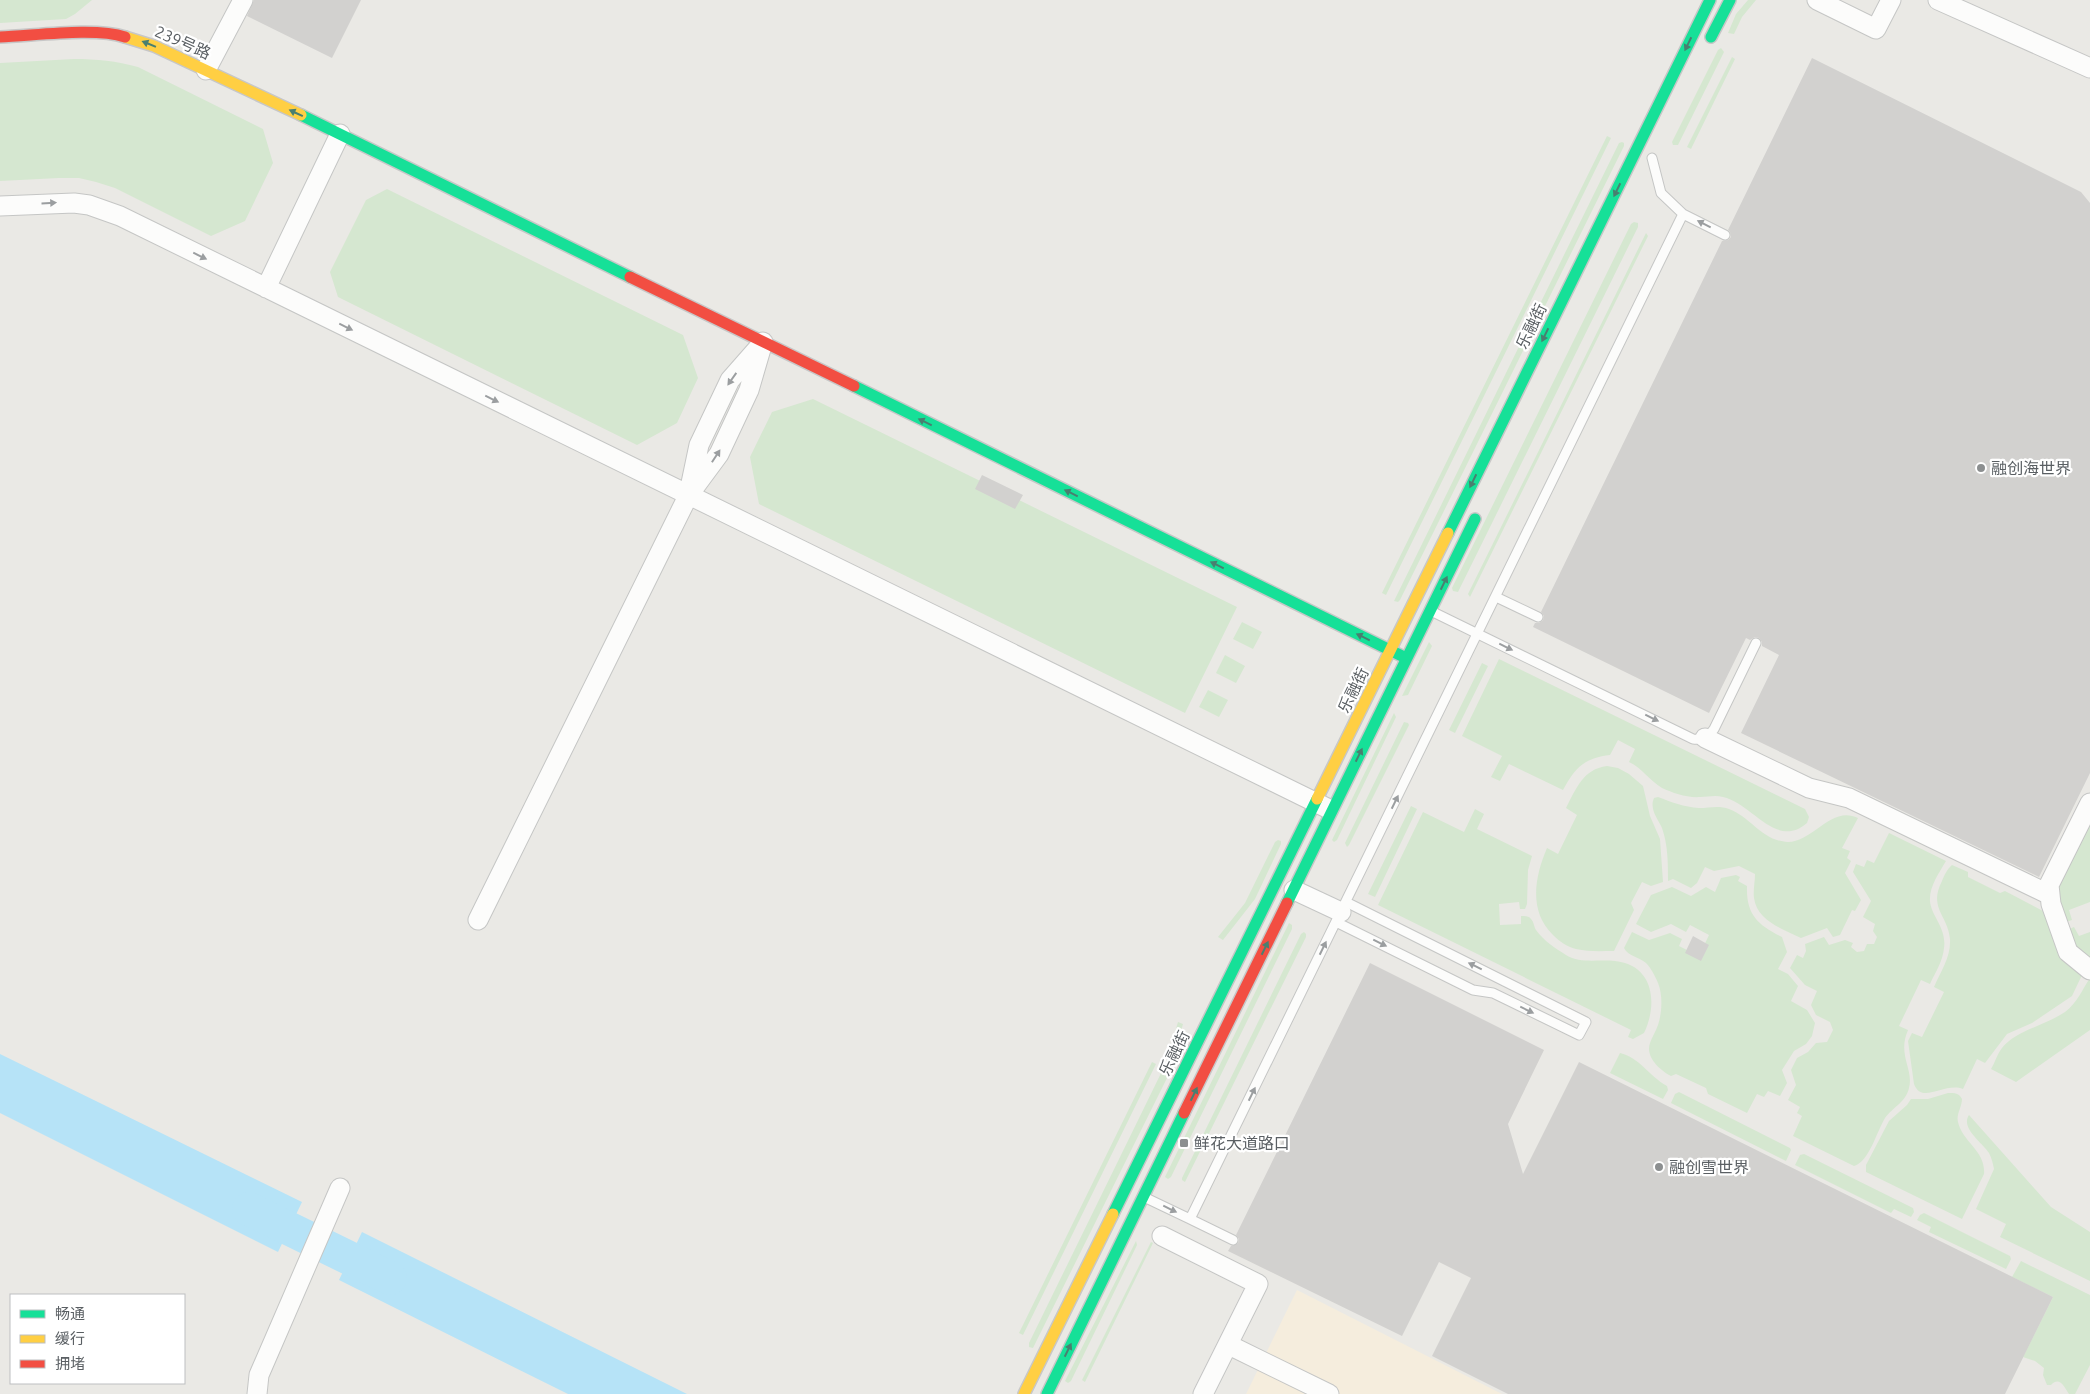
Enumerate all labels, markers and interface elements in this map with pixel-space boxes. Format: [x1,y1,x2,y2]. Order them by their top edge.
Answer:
street label: 239号路 [152,22,214,62]
one-way arrow [1684,37,1692,51]
one-way arrow [141,40,156,48]
one-way arrow [289,108,303,116]
one-way arrow [1613,182,1621,197]
one-way arrow [41,199,57,207]
one-way arrow [1697,220,1712,228]
one-way arrow [193,252,207,260]
street label: 乐融街 [1512,300,1550,352]
one-way arrow [339,323,353,331]
one-way arrow [1541,328,1549,343]
one-way arrow [727,372,737,386]
one-way arrow [484,395,499,403]
one-way arrow [918,417,933,426]
one-way arrow [711,450,721,463]
place label: 融创海世界 [1991,459,2071,477]
marker: 融创海世界 [1975,462,1987,474]
one-way arrow [1469,474,1477,488]
one-way arrow [1064,489,1078,497]
one-way arrow [1210,561,1224,569]
one-way arrow [1440,576,1448,590]
one-way arrow [1356,632,1370,640]
one-way arrow [1498,643,1513,651]
street label: 乐融街 [1334,664,1372,716]
one-way arrow [1644,714,1659,723]
one-way arrow [1356,748,1364,762]
one-way arrow [1391,795,1399,809]
one-way arrow [1373,940,1387,948]
one-way arrow [1261,941,1269,955]
one-way arrow [1320,941,1328,955]
one-way arrow [1468,962,1482,970]
one-way arrow [1520,1006,1534,1014]
street label: 乐融街 [1155,1027,1193,1079]
one-way arrow [1248,1086,1256,1101]
one-way arrow [1190,1087,1198,1101]
place label: 鲜花大道路口 [1194,1134,1290,1152]
marker: 鲜花大道路口 [1178,1137,1190,1149]
place label: 融创雪世界 [1669,1158,1749,1176]
marker: 融创雪世界 [1653,1161,1665,1173]
one-way arrow [1163,1205,1177,1213]
legend [10,1294,185,1384]
text: 畅通 [55,1305,85,1322]
text: 缓行 [55,1330,85,1347]
one-way arrow [1065,1343,1073,1357]
text: 拥堵 [55,1355,85,1372]

